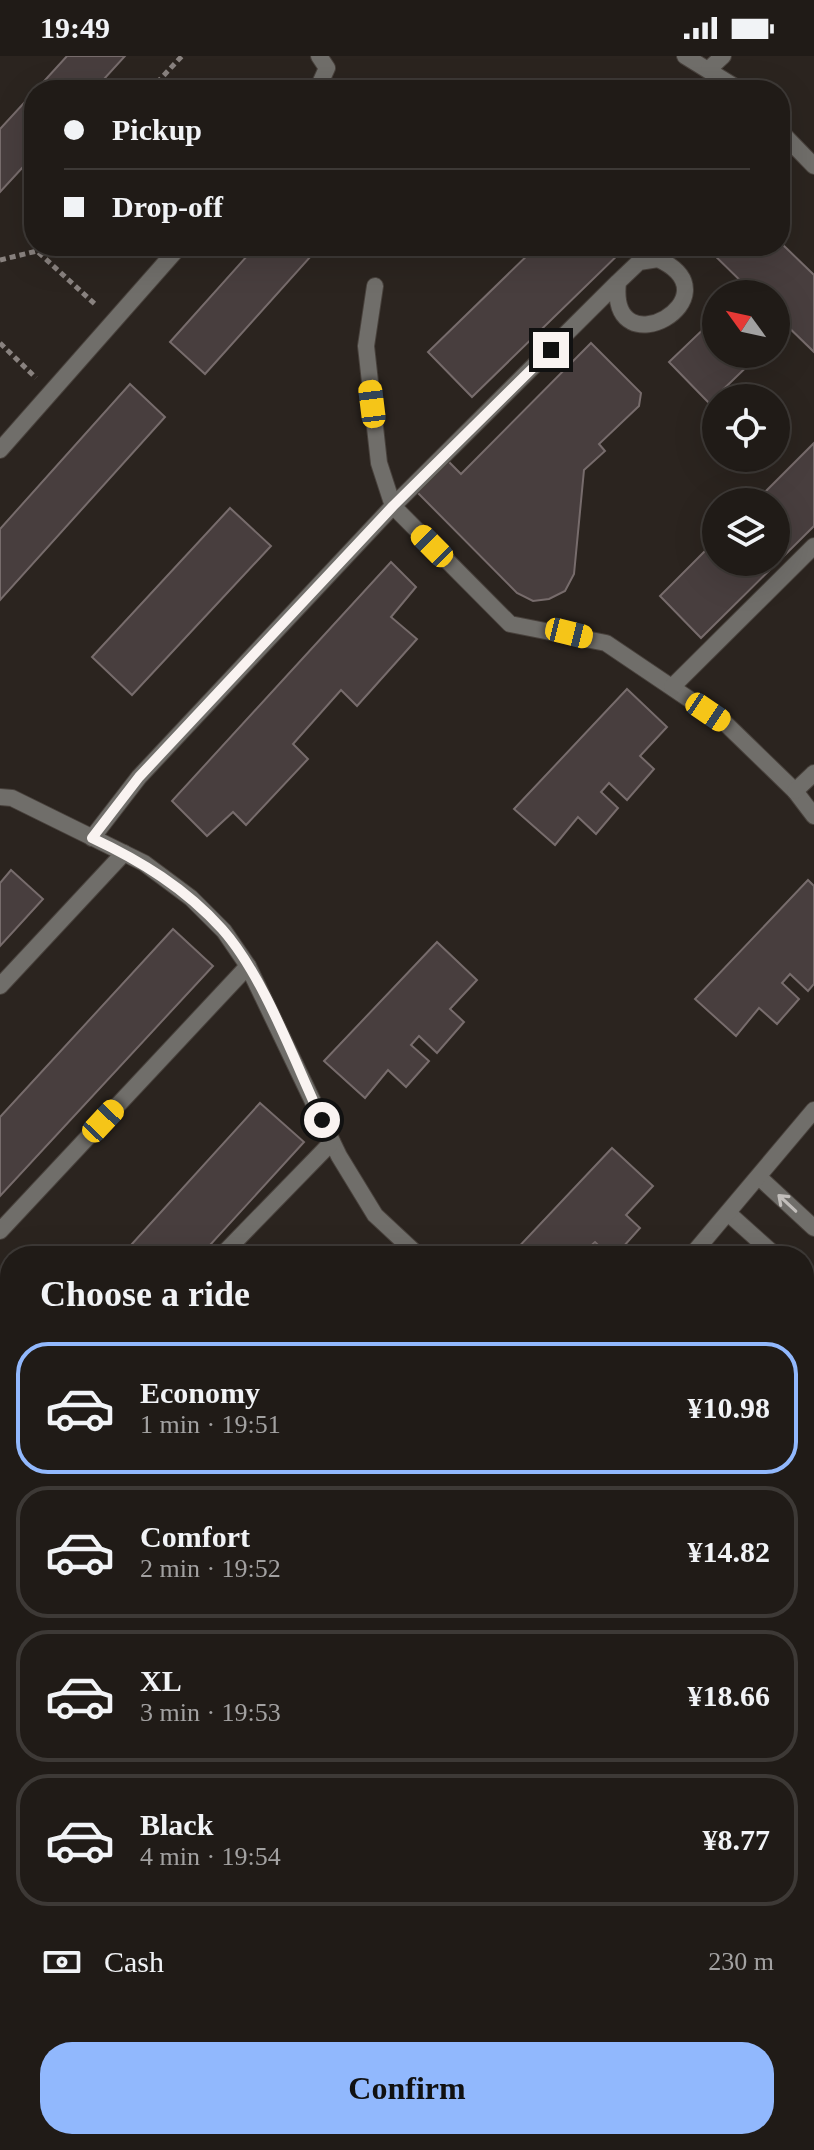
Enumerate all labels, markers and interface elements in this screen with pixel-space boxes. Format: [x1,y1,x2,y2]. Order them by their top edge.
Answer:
text: 19:49 [40,11,110,44]
text: Pickup [112,113,202,146]
text: Drop-off [112,190,223,223]
north arrow [702,280,790,368]
map controls [702,280,790,576]
route end [533,332,569,368]
car [357,379,387,429]
button: locate [702,384,790,472]
button: layers [702,488,790,576]
car [407,521,457,571]
car [543,616,595,650]
car [681,689,735,735]
car [78,1095,128,1147]
route start [304,1102,340,1138]
one-way arrow [777,1193,797,1212]
text: Choose a ride [40,1274,250,1314]
icon: car [44,1372,116,1444]
text: Economy [140,1376,260,1409]
text: ¥10.98 [688,1391,770,1424]
text: 1 min · 19:51 [140,1410,281,1439]
icon: car [44,1516,116,1588]
text: Comfort [140,1520,250,1553]
text: ¥14.82 [688,1535,770,1568]
text: 2 min · 19:52 [140,1554,281,1583]
icon: car [44,1660,116,1732]
text: XL [140,1664,182,1697]
text: ¥18.66 [688,1679,770,1712]
text: 3 min · 19:53 [140,1698,281,1727]
icon: car [44,1804,116,1876]
text: Black [140,1808,213,1841]
text: ¥8.77 [703,1823,770,1856]
text: 4 min · 19:54 [140,1842,281,1871]
icon: cash [40,1940,84,1984]
text: Cash [104,1945,164,1978]
text: 230 m [708,1947,774,1976]
button: Confirm [40,2042,774,2134]

